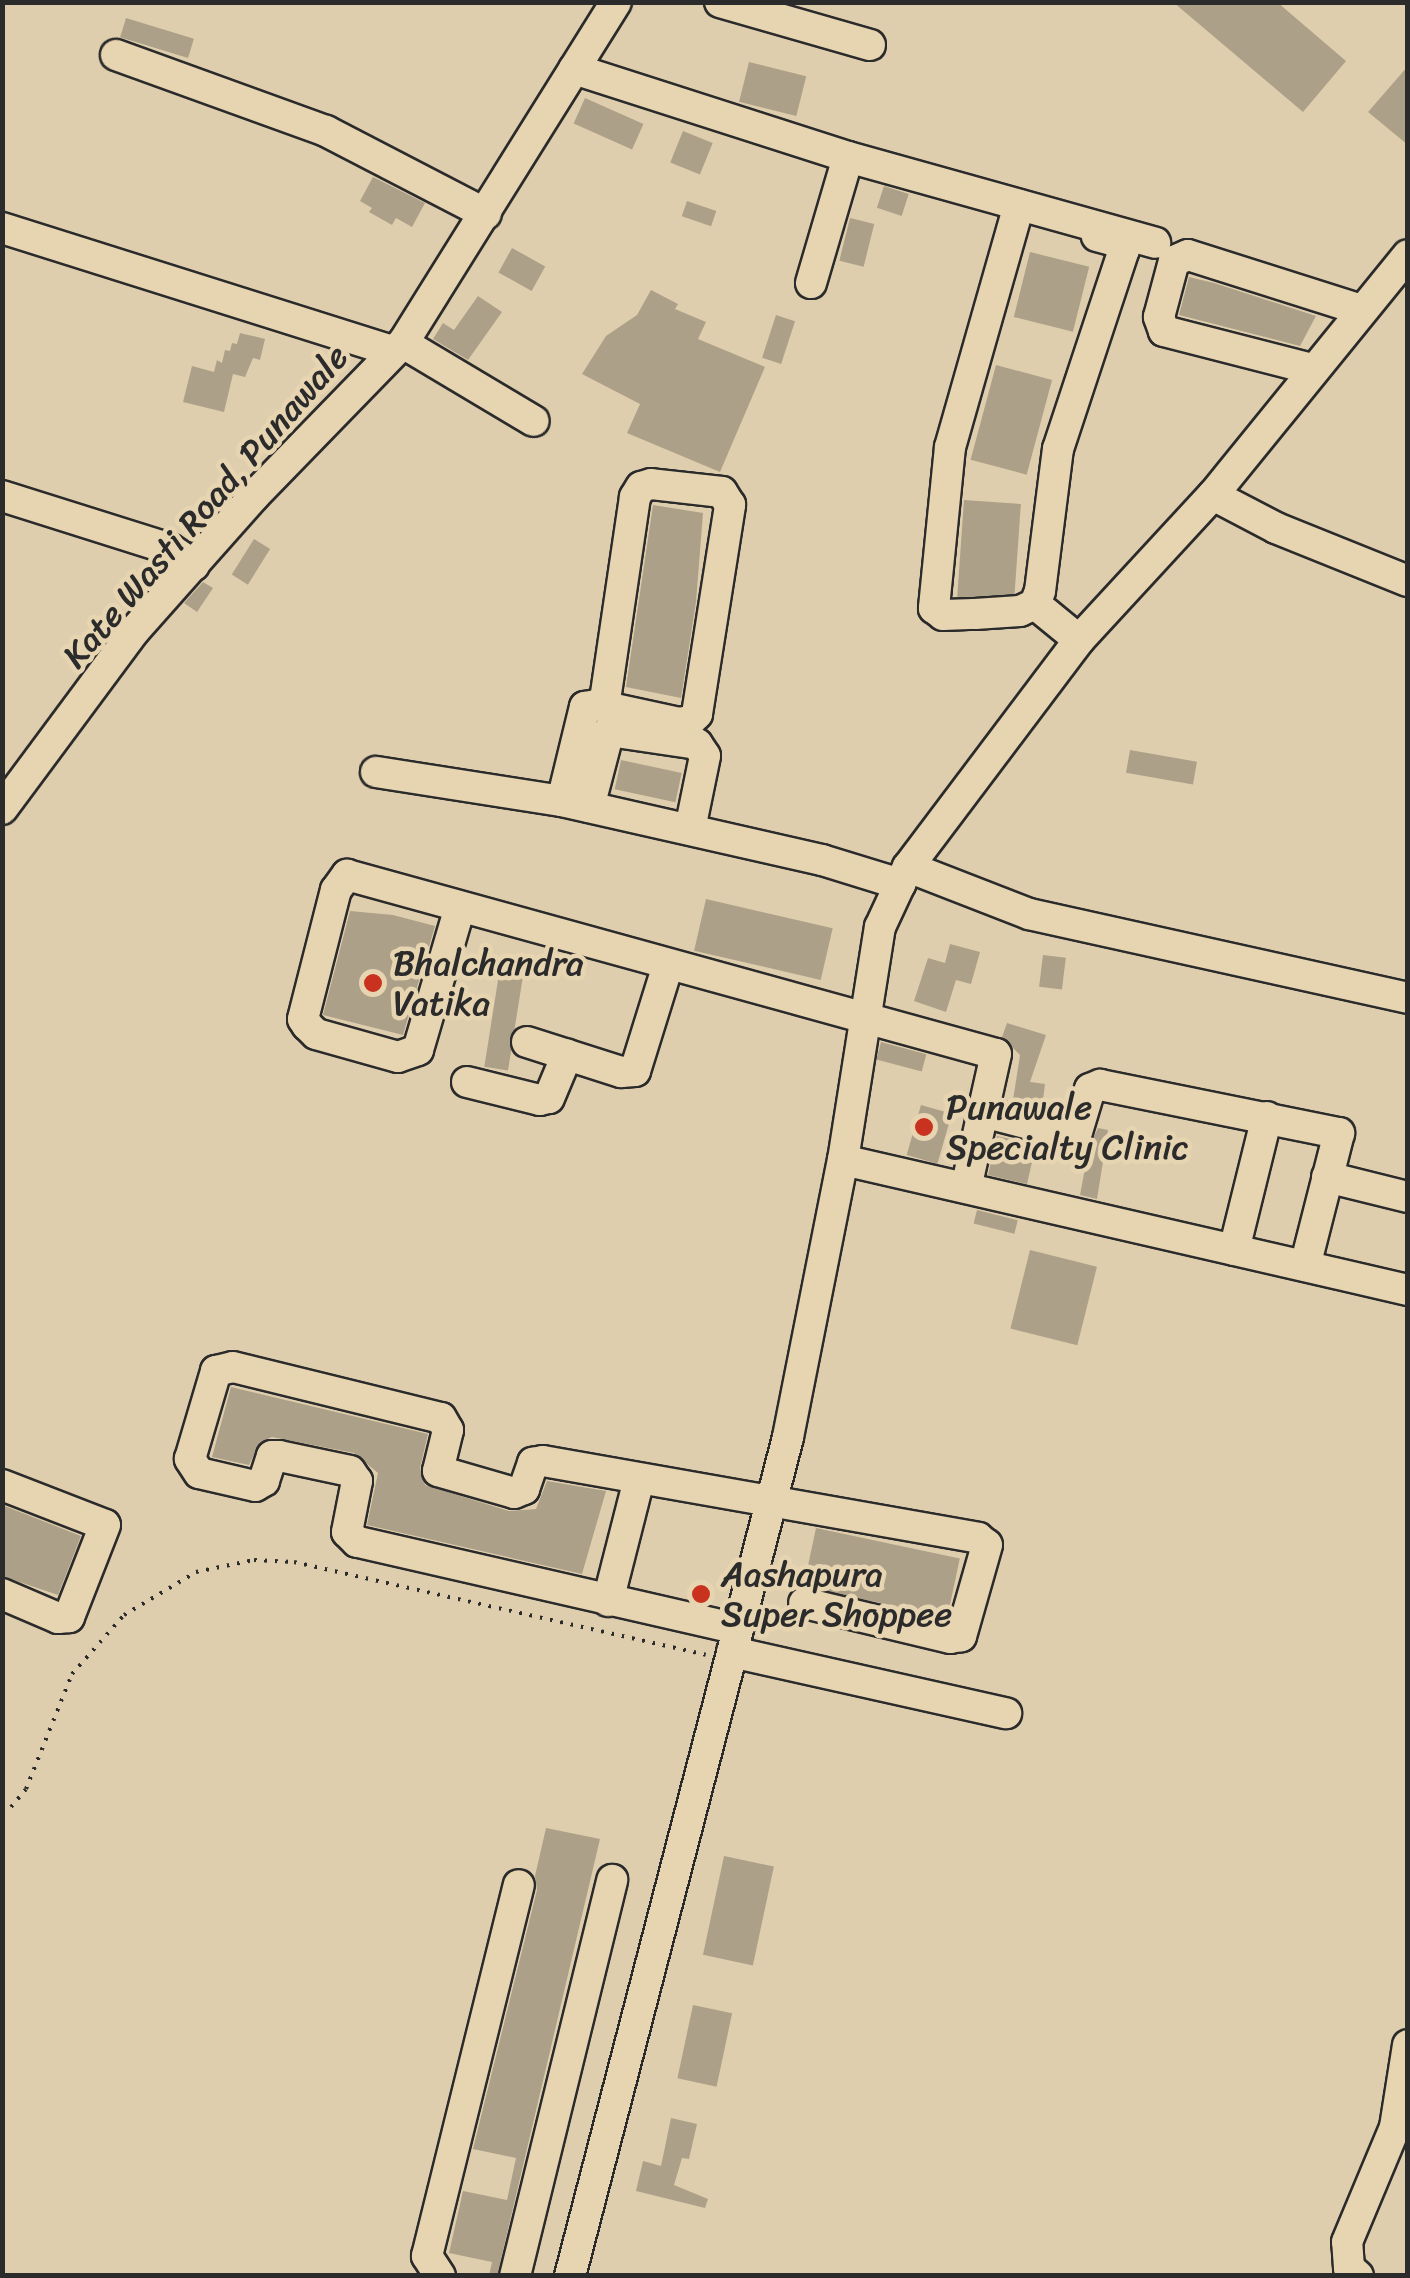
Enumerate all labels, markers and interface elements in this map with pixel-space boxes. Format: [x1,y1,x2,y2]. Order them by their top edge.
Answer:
street label: Kate Wasti Road, Punawale [53,335,357,677]
place label: Bhalchandra Vatika [393,942,584,1024]
marker: Bhalchandra Vatika [362,972,384,994]
place label: Punawale Specialty Clinic [946,1086,1189,1168]
marker: Punawale Specialty Clinic [911,1114,937,1140]
place label: Aashapura Super Shoppee [721,1553,952,1635]
marker: Aashapura Super Shoppee [690,1583,712,1605]

